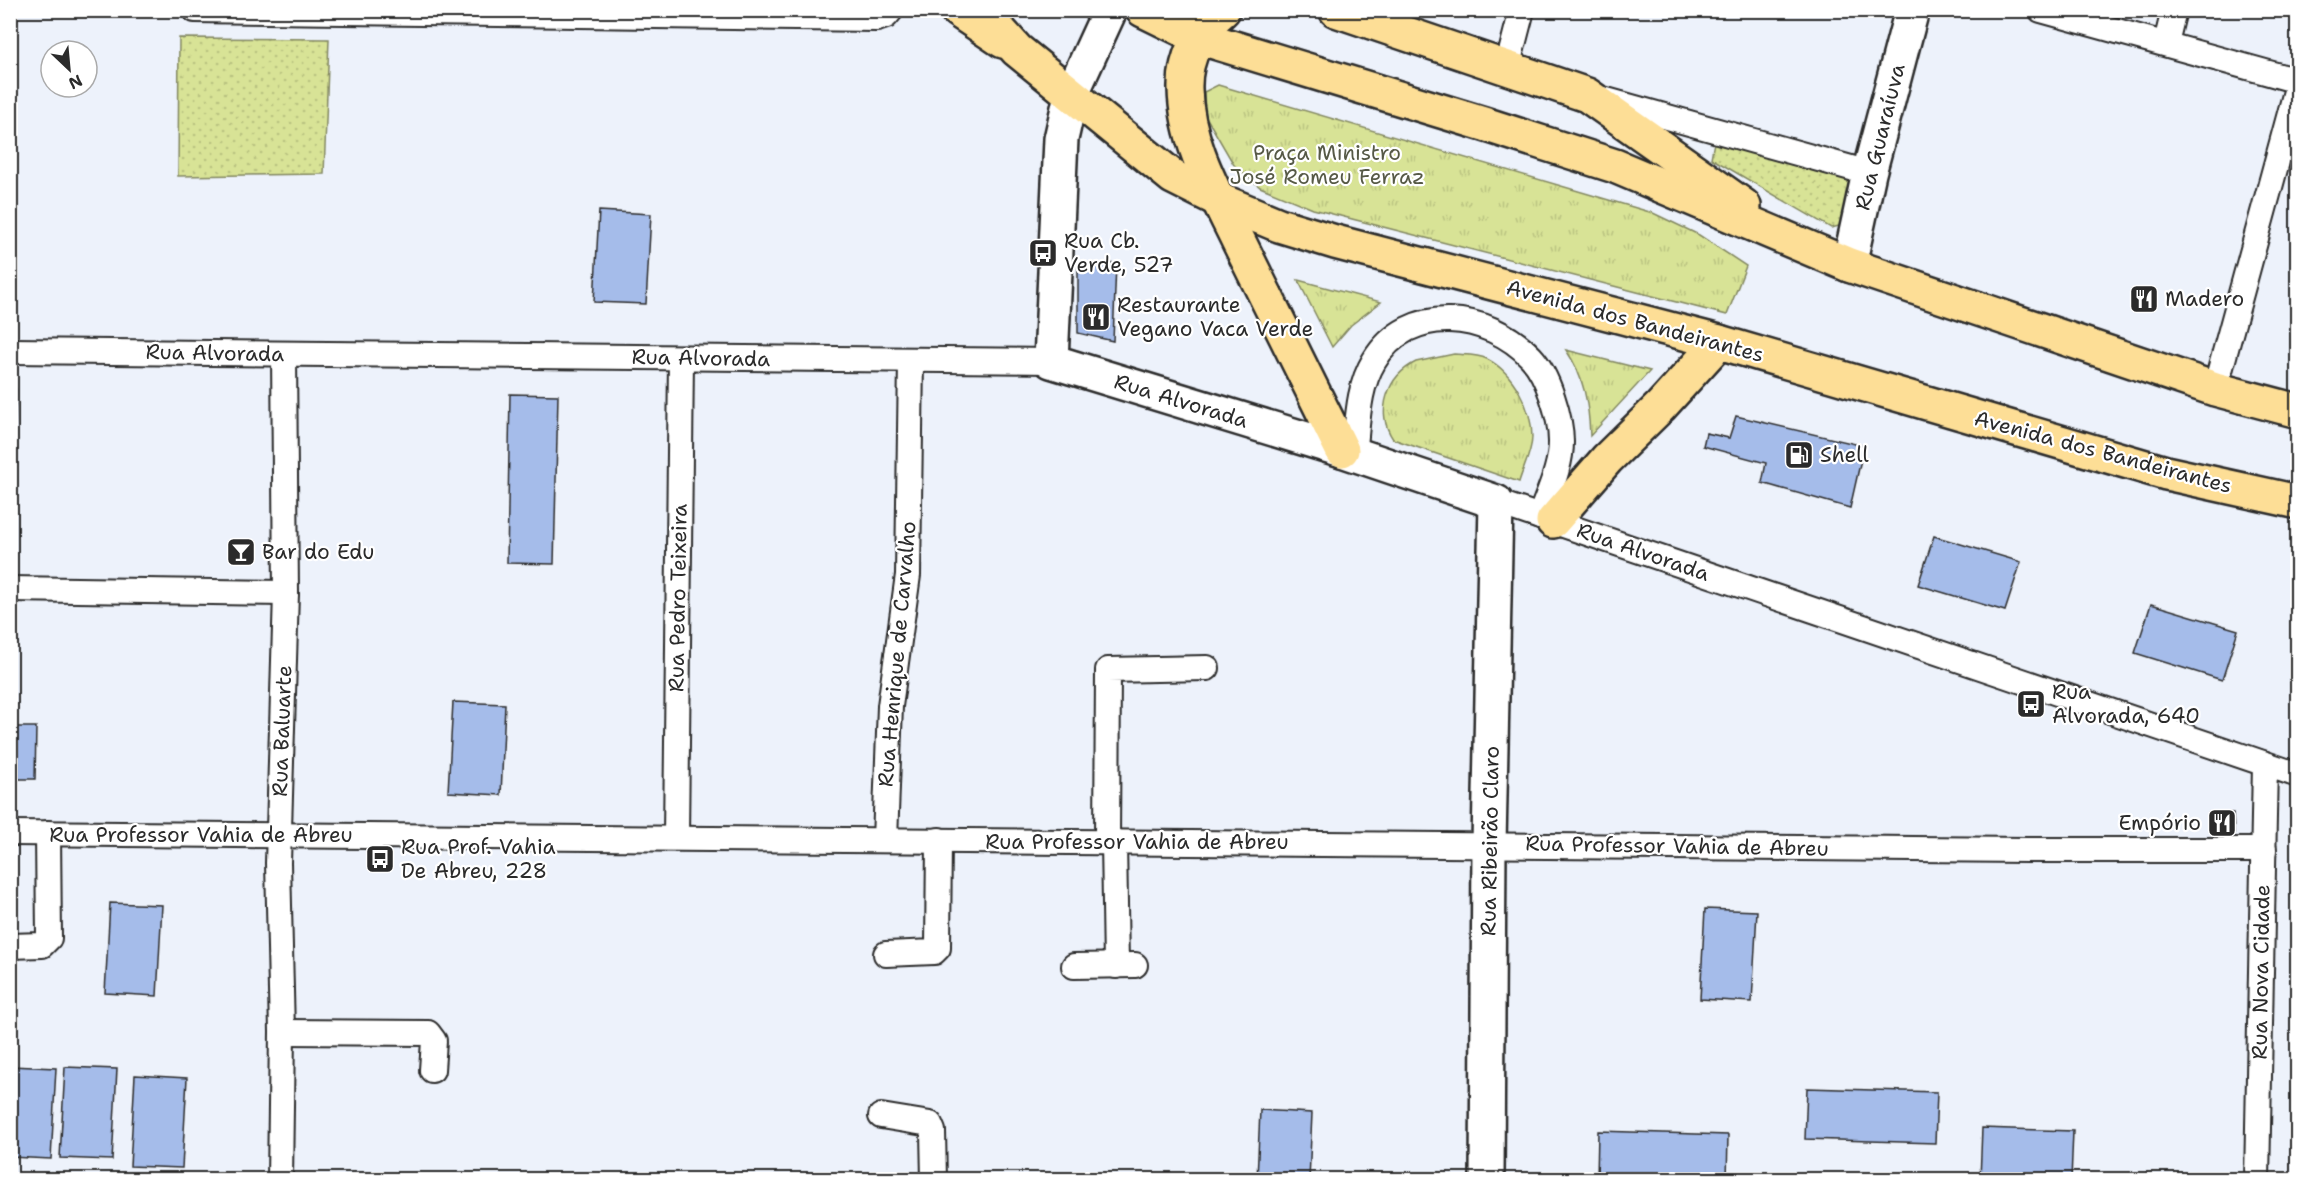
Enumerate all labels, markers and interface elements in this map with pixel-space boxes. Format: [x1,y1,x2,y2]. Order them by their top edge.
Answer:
north arrow [39,39,99,99]
street label: Rua Guaraíuva [1848,61,1912,213]
text: N [65,70,86,94]
park label: Praça Ministro José Romeu Ferraz [1229,139,1425,191]
place label: Rua Cb. Verde, 527 [1064,227,1174,279]
bus stop icon: Rua Cb. Verde, 527 [1027,237,1059,269]
street label: Avenida dos Bandeirantes [1503,273,1767,369]
restaurant icon: Madero [2128,283,2160,315]
place label: Madero [2165,285,2244,313]
place label: Restaurante Vegano Vaca Verde [1117,291,1313,343]
restaurant icon: Restaurante Vegano Vaca Verde [1080,301,1112,333]
street label: Rua Alvorada [145,338,285,368]
street label: Rua Alvorada [631,343,771,373]
street label: Rua Alvorada [1111,367,1251,435]
street label: Avenida dos Bandeirantes [1971,404,2235,500]
fuel station icon: Shell [1783,439,1815,471]
place label: Shell [1820,441,1869,469]
street label: Rua Pedro Teixeira [662,504,694,692]
street label: Rua Alvorada [1573,516,1713,588]
street label: Rua Henrique de Carvalho [871,520,923,788]
bar icon: Bar do Edu [225,536,257,568]
place label: Bar do Edu [262,538,374,566]
street label: Rua Baluarte [266,665,298,797]
place label: Rua Alvorada, 640 [2052,678,2200,730]
bus stop icon: Rua Alvorada, 640 [2015,688,2047,720]
street label: Rua Ribeirão Claro [1474,746,1506,936]
restaurant icon: Empório [2206,807,2238,839]
place label: Empório [2118,809,2201,837]
street label: Rua Professor Vahia de Abreu [49,821,353,849]
street label: Rua Professor Vahia de Abreu [985,828,1289,856]
street label: Rua Professor Vahia de Abreu [1525,829,1829,863]
place label: Rua Prof. Vahia De Abreu, 228 [401,833,556,885]
bus stop icon: Rua Prof. Vahia De Abreu, 228 [364,843,396,875]
street label: Rua Nova Cidade [2245,884,2277,1060]

